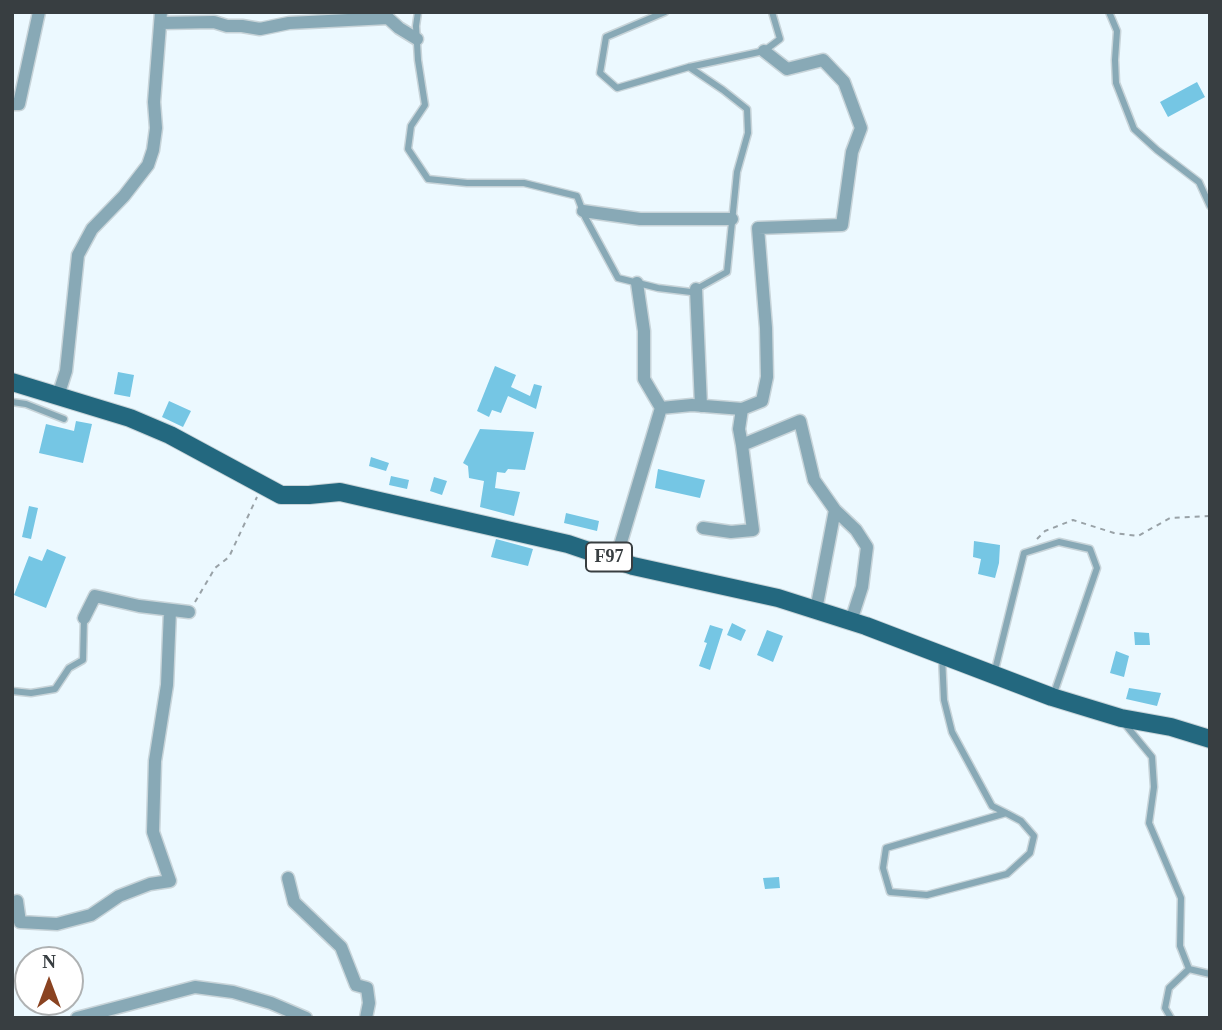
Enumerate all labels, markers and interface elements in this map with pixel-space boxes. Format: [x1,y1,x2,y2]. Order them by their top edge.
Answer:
road number: F97 [586,542,632,572]
north arrow [14,946,84,1016]
text: N [42,951,56,972]

